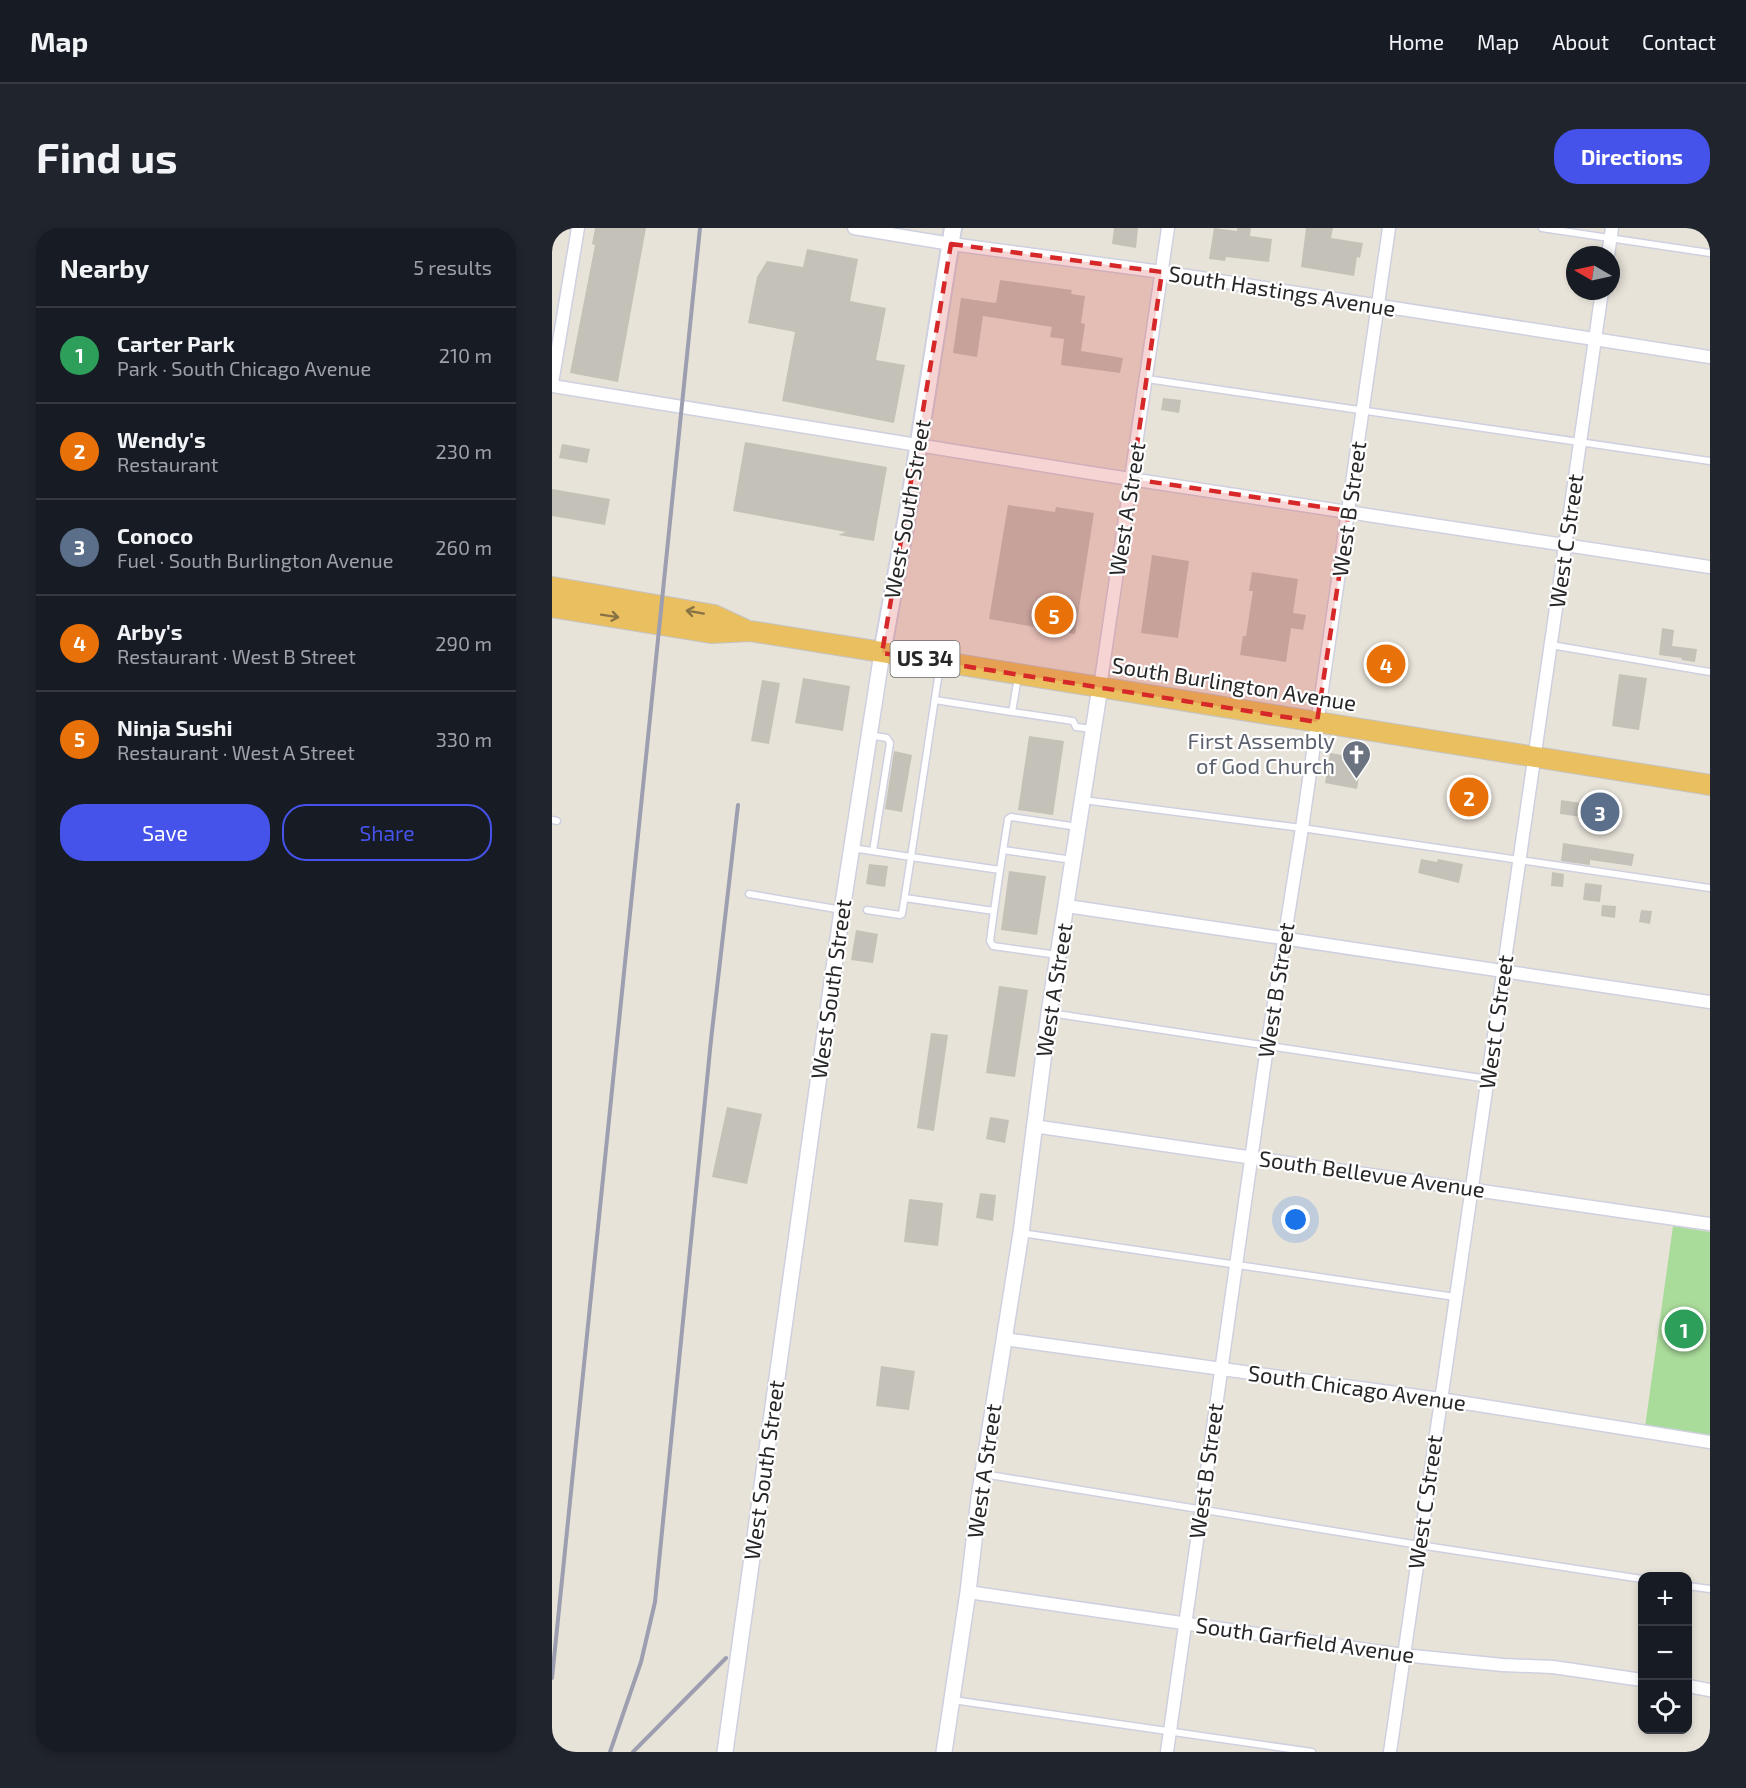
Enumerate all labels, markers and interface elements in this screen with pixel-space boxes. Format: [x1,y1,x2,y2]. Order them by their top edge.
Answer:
text: Map [30,24,88,58]
text: Home [1388,29,1444,54]
text: Map [1477,29,1519,54]
text: About [1552,29,1609,54]
text: Contact [1642,29,1716,54]
button: Directions [1554,129,1710,184]
text: Find us [36,131,178,181]
north arrow [1566,246,1620,300]
text: Nearby [60,252,149,283]
text: 5 results [413,255,492,279]
street label: South Hastings Avenue [1167,259,1398,321]
text: Carter Park [117,330,235,356]
text: 1 [75,343,84,367]
text: 210 m [439,343,492,367]
text: Park · South Chicago Avenue [117,356,371,380]
street label: West South Street [877,417,935,600]
text: Wendy's [117,426,206,452]
text: 2 [74,439,85,463]
text: 230 m [436,439,492,463]
street label: West B Street [1326,439,1370,578]
street label: West A Street [1103,440,1149,578]
text: Restaurant [117,452,218,476]
street label: West C Street [1543,472,1587,610]
text: Conoco [117,522,193,548]
text: 3 [74,535,85,559]
text: 260 m [435,535,492,559]
text: Fuel · South Burlington Avenue [117,548,393,572]
pin: 5 [1034,592,1074,638]
one-way arrow [685,606,705,617]
one-way arrow [599,611,619,622]
text: Arby's [117,618,182,644]
text: 4 [73,631,86,655]
text: 290 m [435,631,492,655]
road number: US 34 [890,641,959,677]
pin: 4 [1366,642,1406,686]
text: Restaurant · West B Street [117,644,356,668]
street label: South Burlington Avenue [1110,651,1358,715]
text: Ninja Sushi [117,714,232,740]
text: 5 [74,727,85,751]
text: 330 m [436,727,492,751]
place label: First Assembly of God Church [1188,727,1335,778]
church icon: First Assembly of God Church [1340,738,1372,780]
text: Restaurant · West A Street [117,740,355,764]
pin: 2 [1450,774,1488,820]
pin: 3 [1580,790,1620,834]
button: Save [60,804,270,861]
button: Share [282,804,492,861]
street label: West South Street [805,897,856,1080]
street label: West B Street [1252,920,1299,1059]
street label: West A Street [1030,921,1076,1059]
street label: West C Street [1473,953,1517,1091]
street label: South Bellevue Avenue [1258,1144,1487,1202]
your location [1281,1205,1310,1234]
pin: 1 [1664,1306,1704,1352]
street label: South Chicago Avenue [1246,1359,1468,1415]
street label: West South Street [738,1378,789,1561]
street label: West B Street [1183,1401,1227,1540]
street label: West A Street [961,1402,1005,1540]
street label: West C Street [1402,1433,1446,1571]
map controls [1638,1572,1692,1734]
button: + [1638,1572,1692,1626]
street label: South Garfield Avenue [1194,1611,1416,1667]
button: − [1638,1626,1692,1680]
button: locate [1638,1680,1692,1734]

